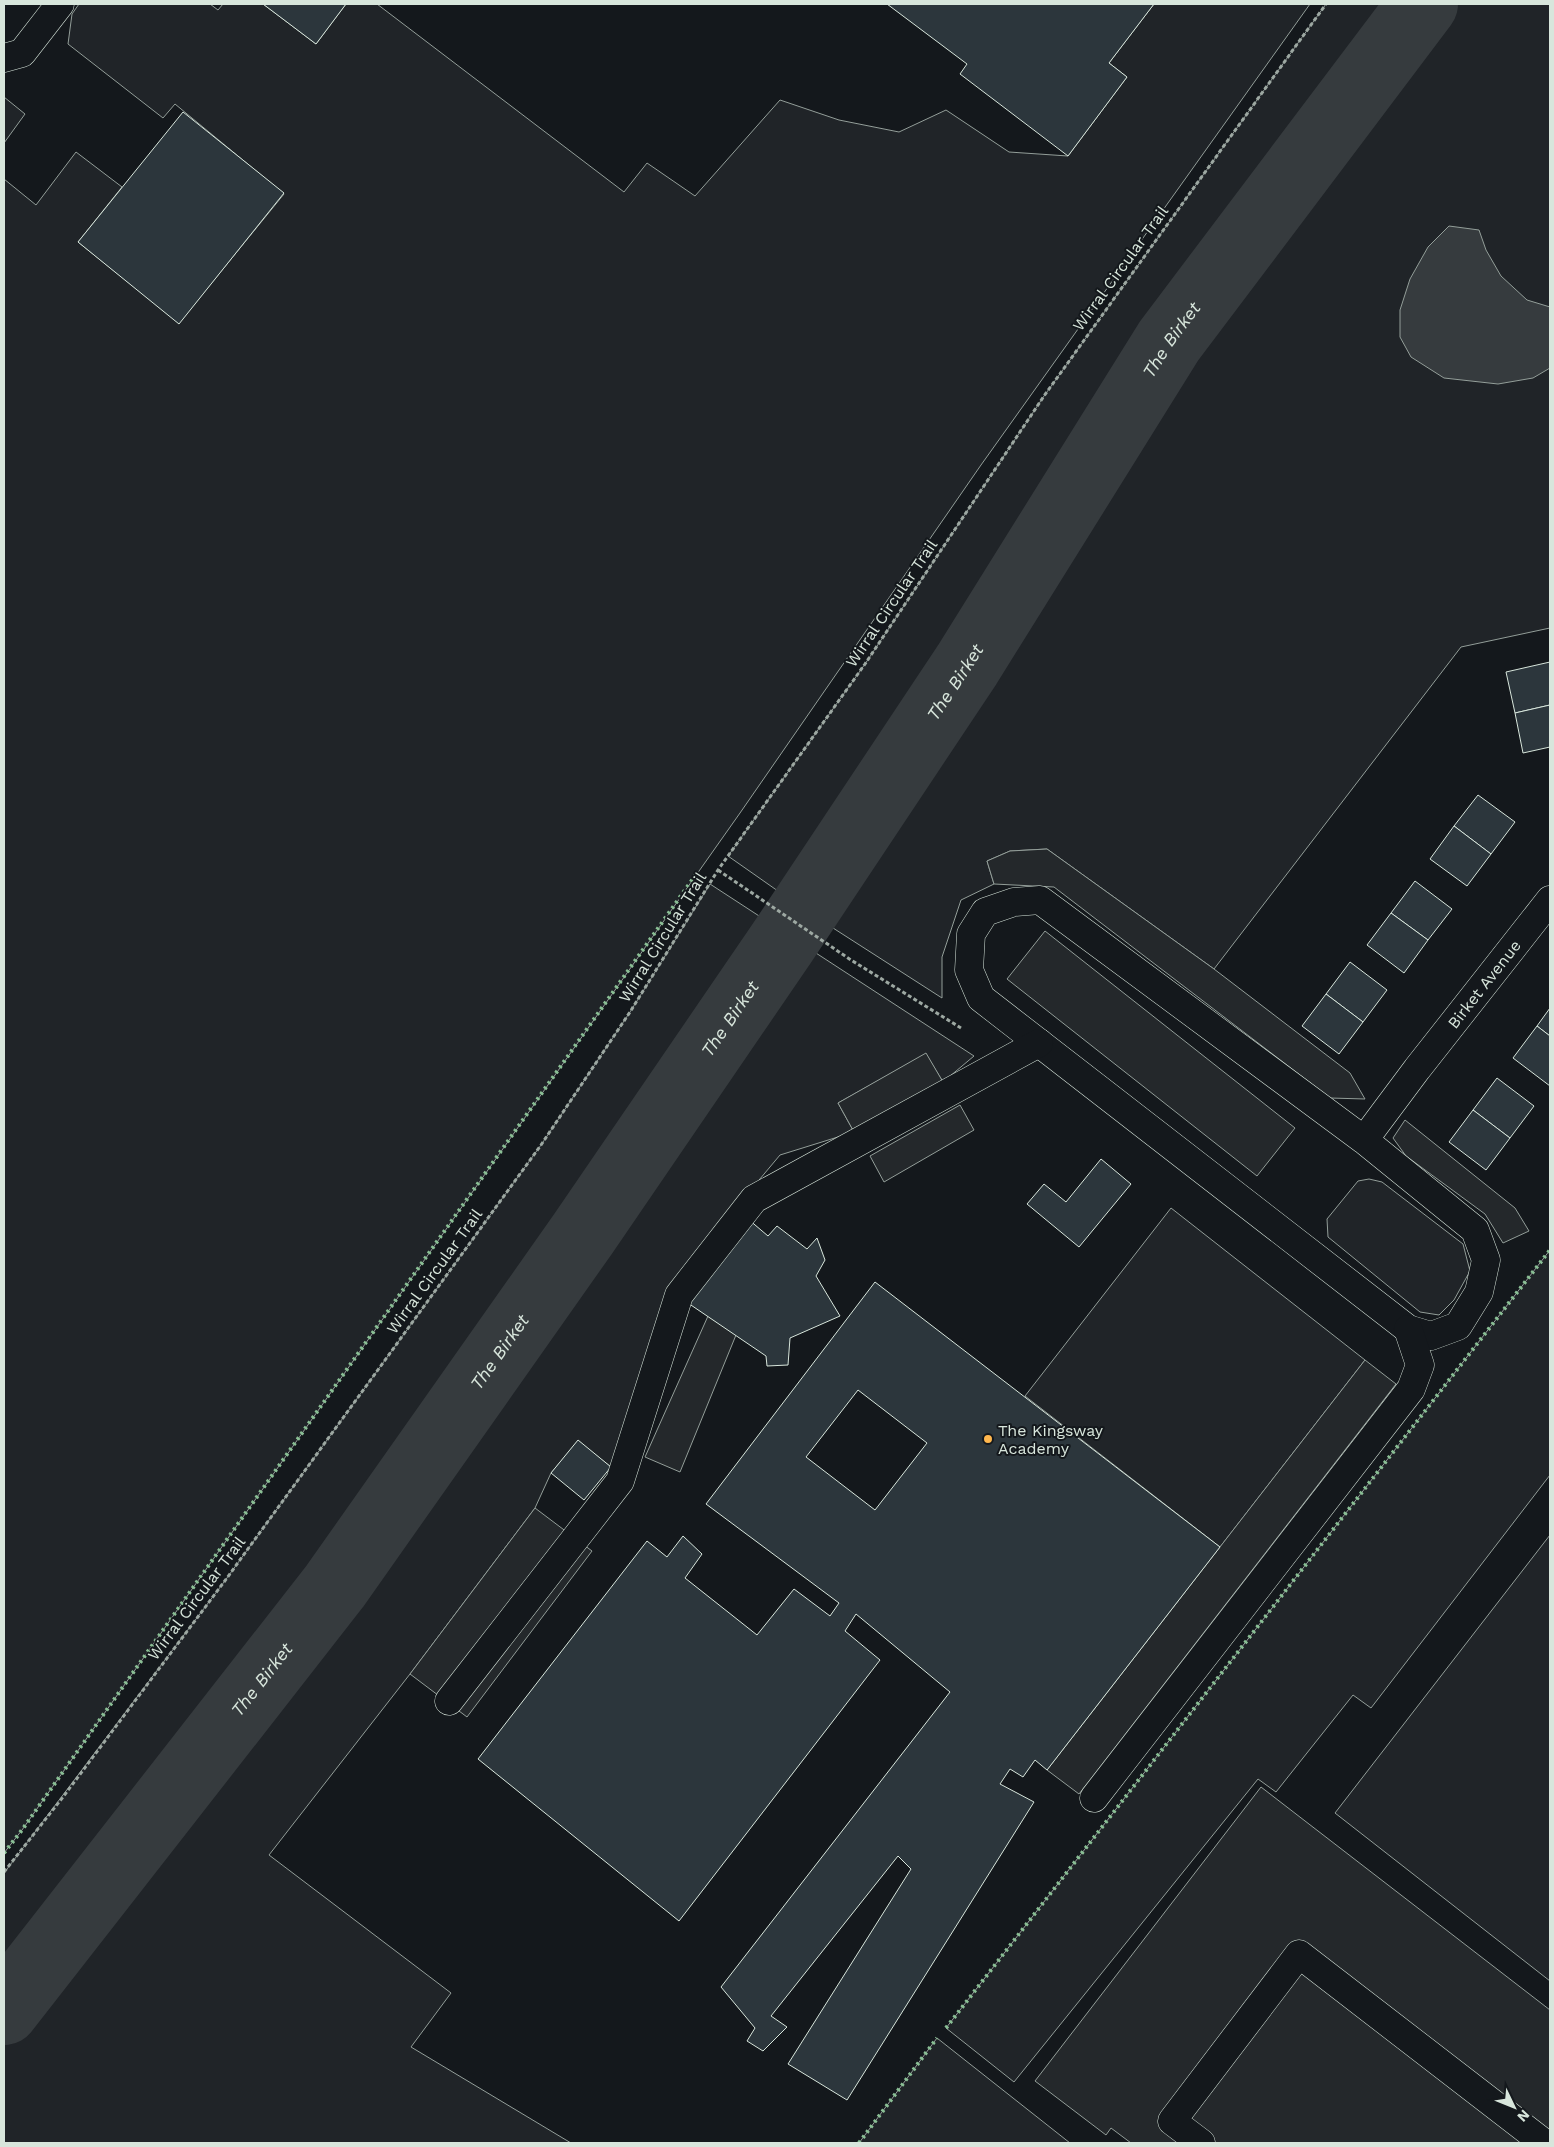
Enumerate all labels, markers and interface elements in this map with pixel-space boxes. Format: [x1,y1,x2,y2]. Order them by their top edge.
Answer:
street label: Wirral Circular Trail [1069,202,1172,334]
water label: The Birket [1138,297,1205,381]
street label: Wirral Circular Trail [842,536,941,671]
water label: The Birket [922,639,988,724]
street label: Wirral Circular Trail [615,869,710,1006]
street label: Birket Avenue [1444,936,1525,1032]
water label: The Birket [696,976,763,1061]
street label: Wirral Circular Trail [383,1205,486,1337]
water label: The Birket [466,1310,533,1394]
place label: The Kingsway Academy [998,1421,1104,1458]
marker: The Kingsway Academy [982,1433,994,1445]
street label: Wirral Circular Trail [144,1533,249,1664]
water label: The Birket [226,1638,297,1720]
north arrow [1489,2082,1539,2132]
text: N [1514,2107,1533,2125]

